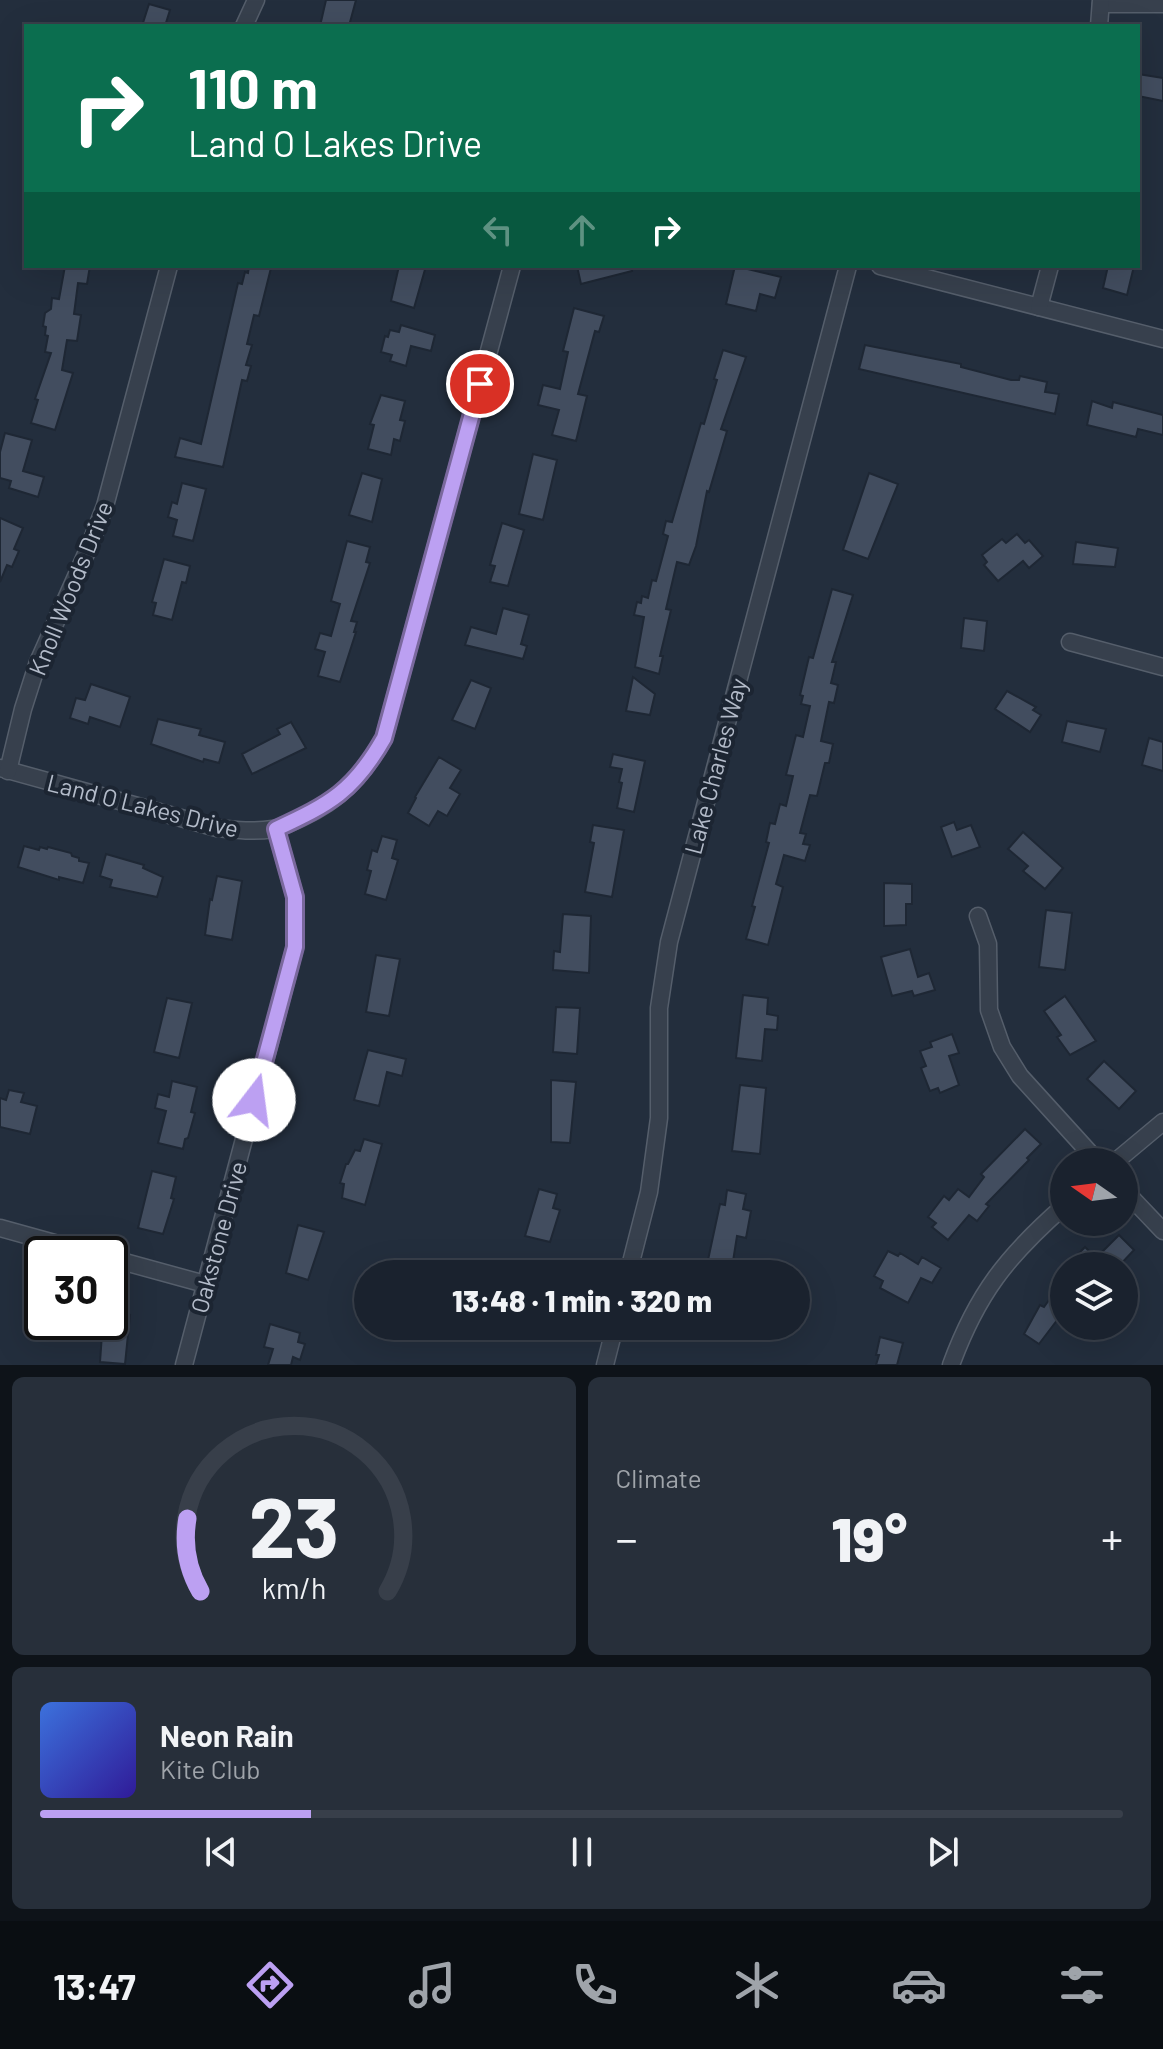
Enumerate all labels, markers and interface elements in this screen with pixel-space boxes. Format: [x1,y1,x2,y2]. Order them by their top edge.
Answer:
text: 110 m [188,53,318,120]
icon: right [56,56,160,160]
text: Land O Lakes Drive [188,121,482,164]
icon: left [476,208,520,252]
icon: ahead [560,208,604,252]
icon: right [644,208,688,252]
pin [446,350,514,418]
icon: arrive [458,362,502,406]
street label: Knoll Woods Drive [22,497,118,679]
street label: Lake Charles Way [678,675,752,857]
street label: Land O Lakes Drive [44,767,242,843]
position arrow [212,1058,296,1142]
north arrow [1050,1148,1138,1236]
map controls [1050,1148,1138,1340]
street label: Oakstone Drive [184,1158,252,1316]
speed limit sign: 30 [24,1236,128,1340]
button: layers [1050,1252,1138,1340]
text: 13:48 · 1 min · 320 m [452,1282,712,1318]
text: Climate [616,1462,702,1493]
text: 23 [249,1475,339,1575]
text: 19° [831,1502,907,1574]
text: − [616,1511,638,1564]
text: + [1101,1511,1123,1564]
text: km/h [261,1570,326,1605]
text: Neon Rain [160,1717,294,1753]
text: Kite Club [160,1753,261,1784]
icon: previous [199,1830,243,1874]
icon: pause [560,1830,604,1874]
icon: next [921,1830,965,1874]
icon: directions [242,1957,298,2013]
icon: music [404,1957,460,2013]
icon: phone [567,1957,623,2013]
icon: climate [729,1957,785,2013]
icon: car [891,1957,947,2013]
icon: filters [1054,1957,1110,2013]
text: 13:47 [53,1964,136,2007]

